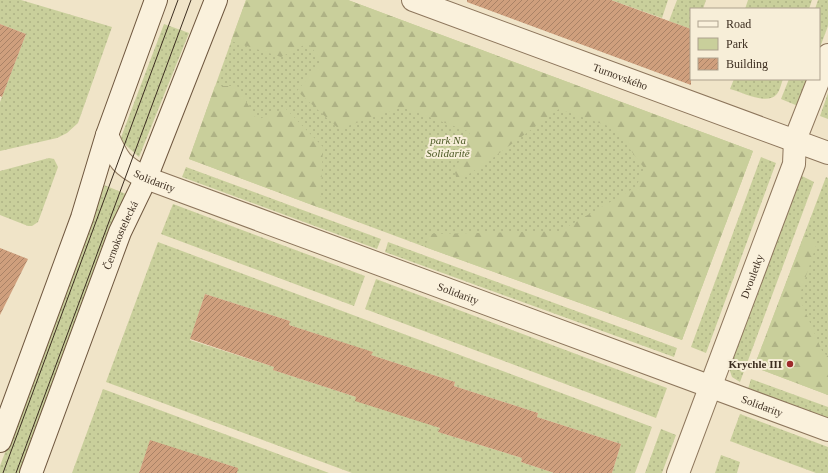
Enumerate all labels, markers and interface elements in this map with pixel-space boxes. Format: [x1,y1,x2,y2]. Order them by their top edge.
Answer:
legend [690,8,820,80]
text: Road [726,17,751,31]
text: Park [726,37,748,51]
text: Building [726,57,768,71]
street label: Turnovského [591,61,650,92]
park label: park Na Solidaritě [426,134,470,159]
street label: Solidarity [132,167,177,194]
street label: Černokostelecká [101,199,140,271]
street label: Dvouletky [738,252,766,300]
street label: Solidarity [436,280,481,307]
place label: Krychle III [729,358,782,370]
marker: Krychle III [785,359,795,369]
street label: Solidarity [740,393,785,419]

